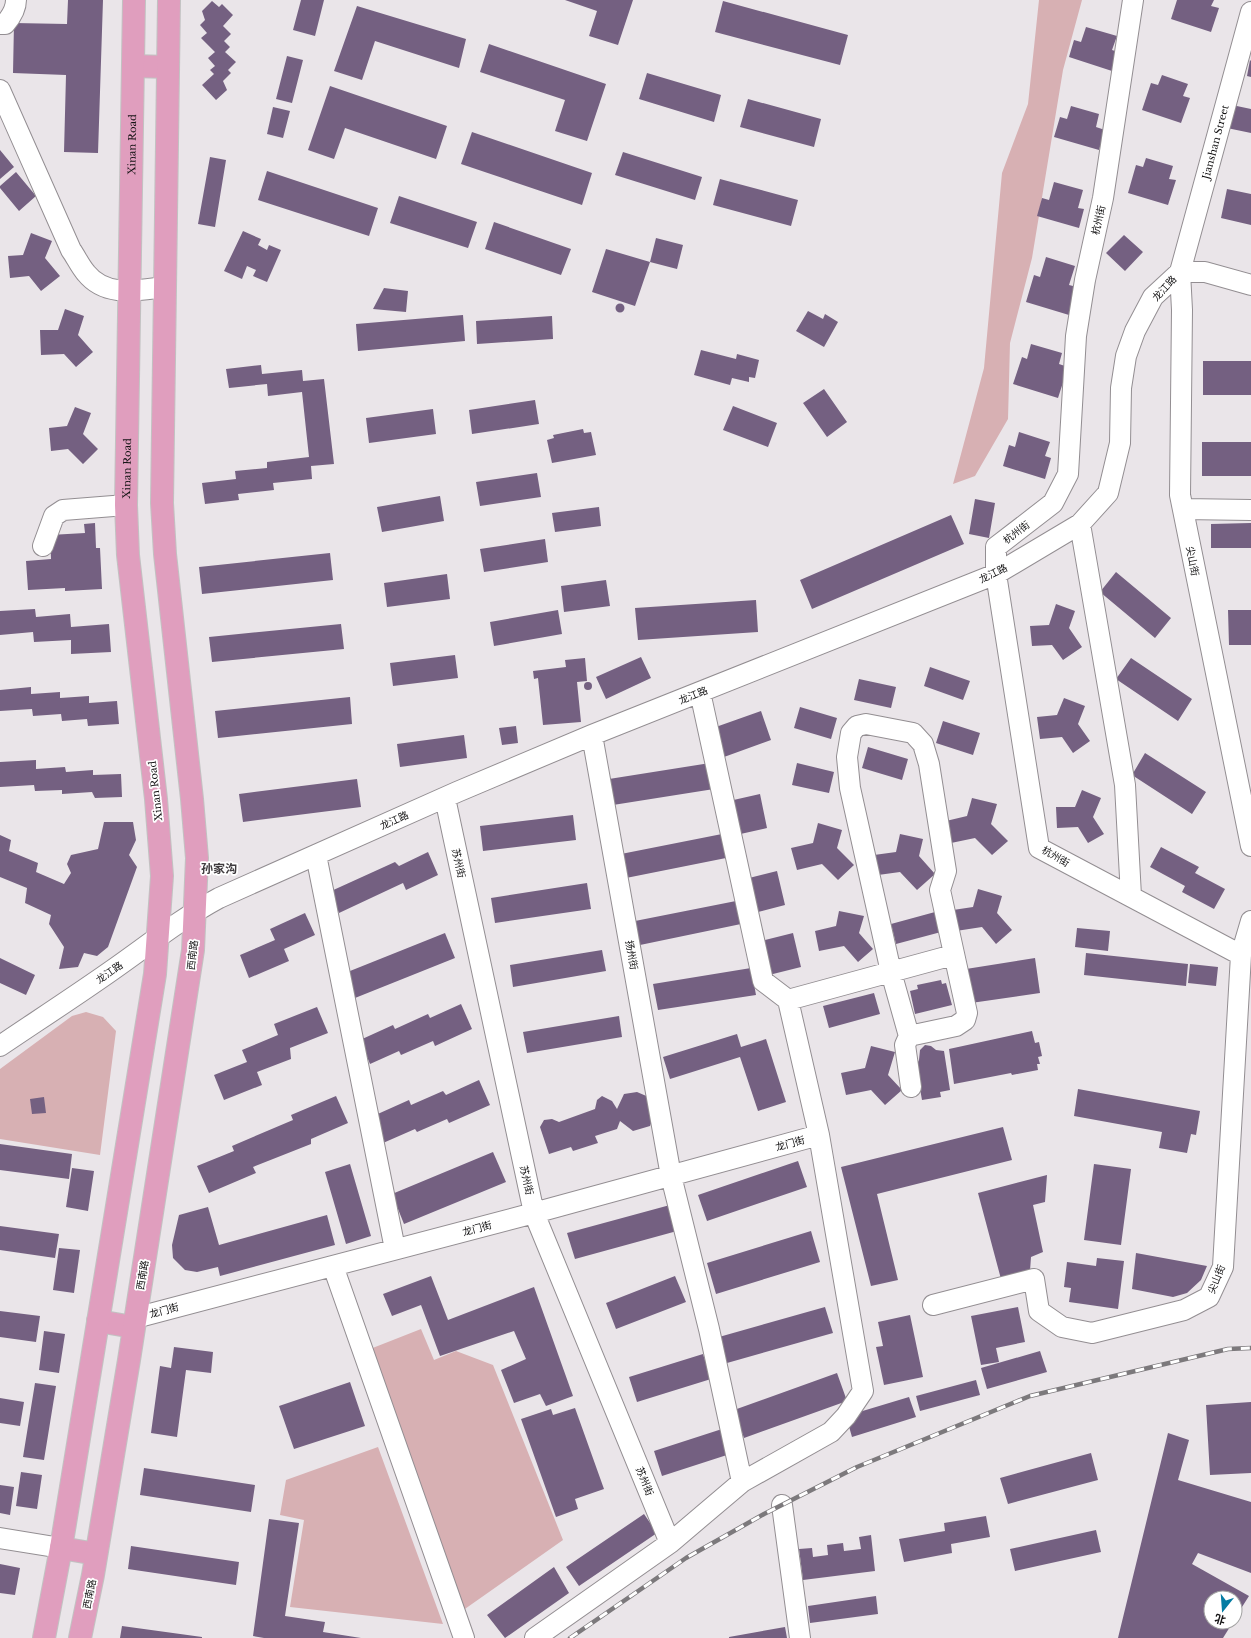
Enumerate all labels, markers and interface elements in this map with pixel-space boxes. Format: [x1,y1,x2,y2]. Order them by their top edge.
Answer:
street label: Jianshan Street [1199,103,1232,183]
street label: Xinan Road [125,114,139,175]
street label: 杭州街 [1089,204,1108,236]
street label: 龙江路 [1149,273,1179,304]
street label: Xinan Road [120,438,134,499]
street label: 杭州街 [1000,518,1032,547]
street label: 尖山街 [1183,545,1202,577]
street label: 龙江路 [977,561,1010,586]
street label: 龙江路 [677,684,710,707]
street label: Xinan Road [146,760,165,822]
street label: 龙江路 [378,808,411,832]
street label: 杭州街 [1040,843,1072,870]
street label: 苏州街 [449,847,468,879]
district label: 孙家沟 [201,861,237,876]
street label: 西南路 [184,939,201,971]
street label: 扬州街 [623,939,641,971]
street label: 龙江路 [93,958,125,986]
street label: 龙门街 [774,1133,806,1154]
street label: 苏州街 [517,1164,536,1196]
street label: 龙门街 [461,1218,493,1239]
street label: 西南路 [134,1259,151,1291]
street label: 尖山街 [1205,1263,1228,1296]
street label: 龙门街 [148,1300,180,1321]
street label: 苏州街 [633,1465,656,1498]
street label: 西南路 [80,1578,99,1610]
north arrow [1203,1590,1243,1630]
text: 北 [1213,1611,1227,1628]

